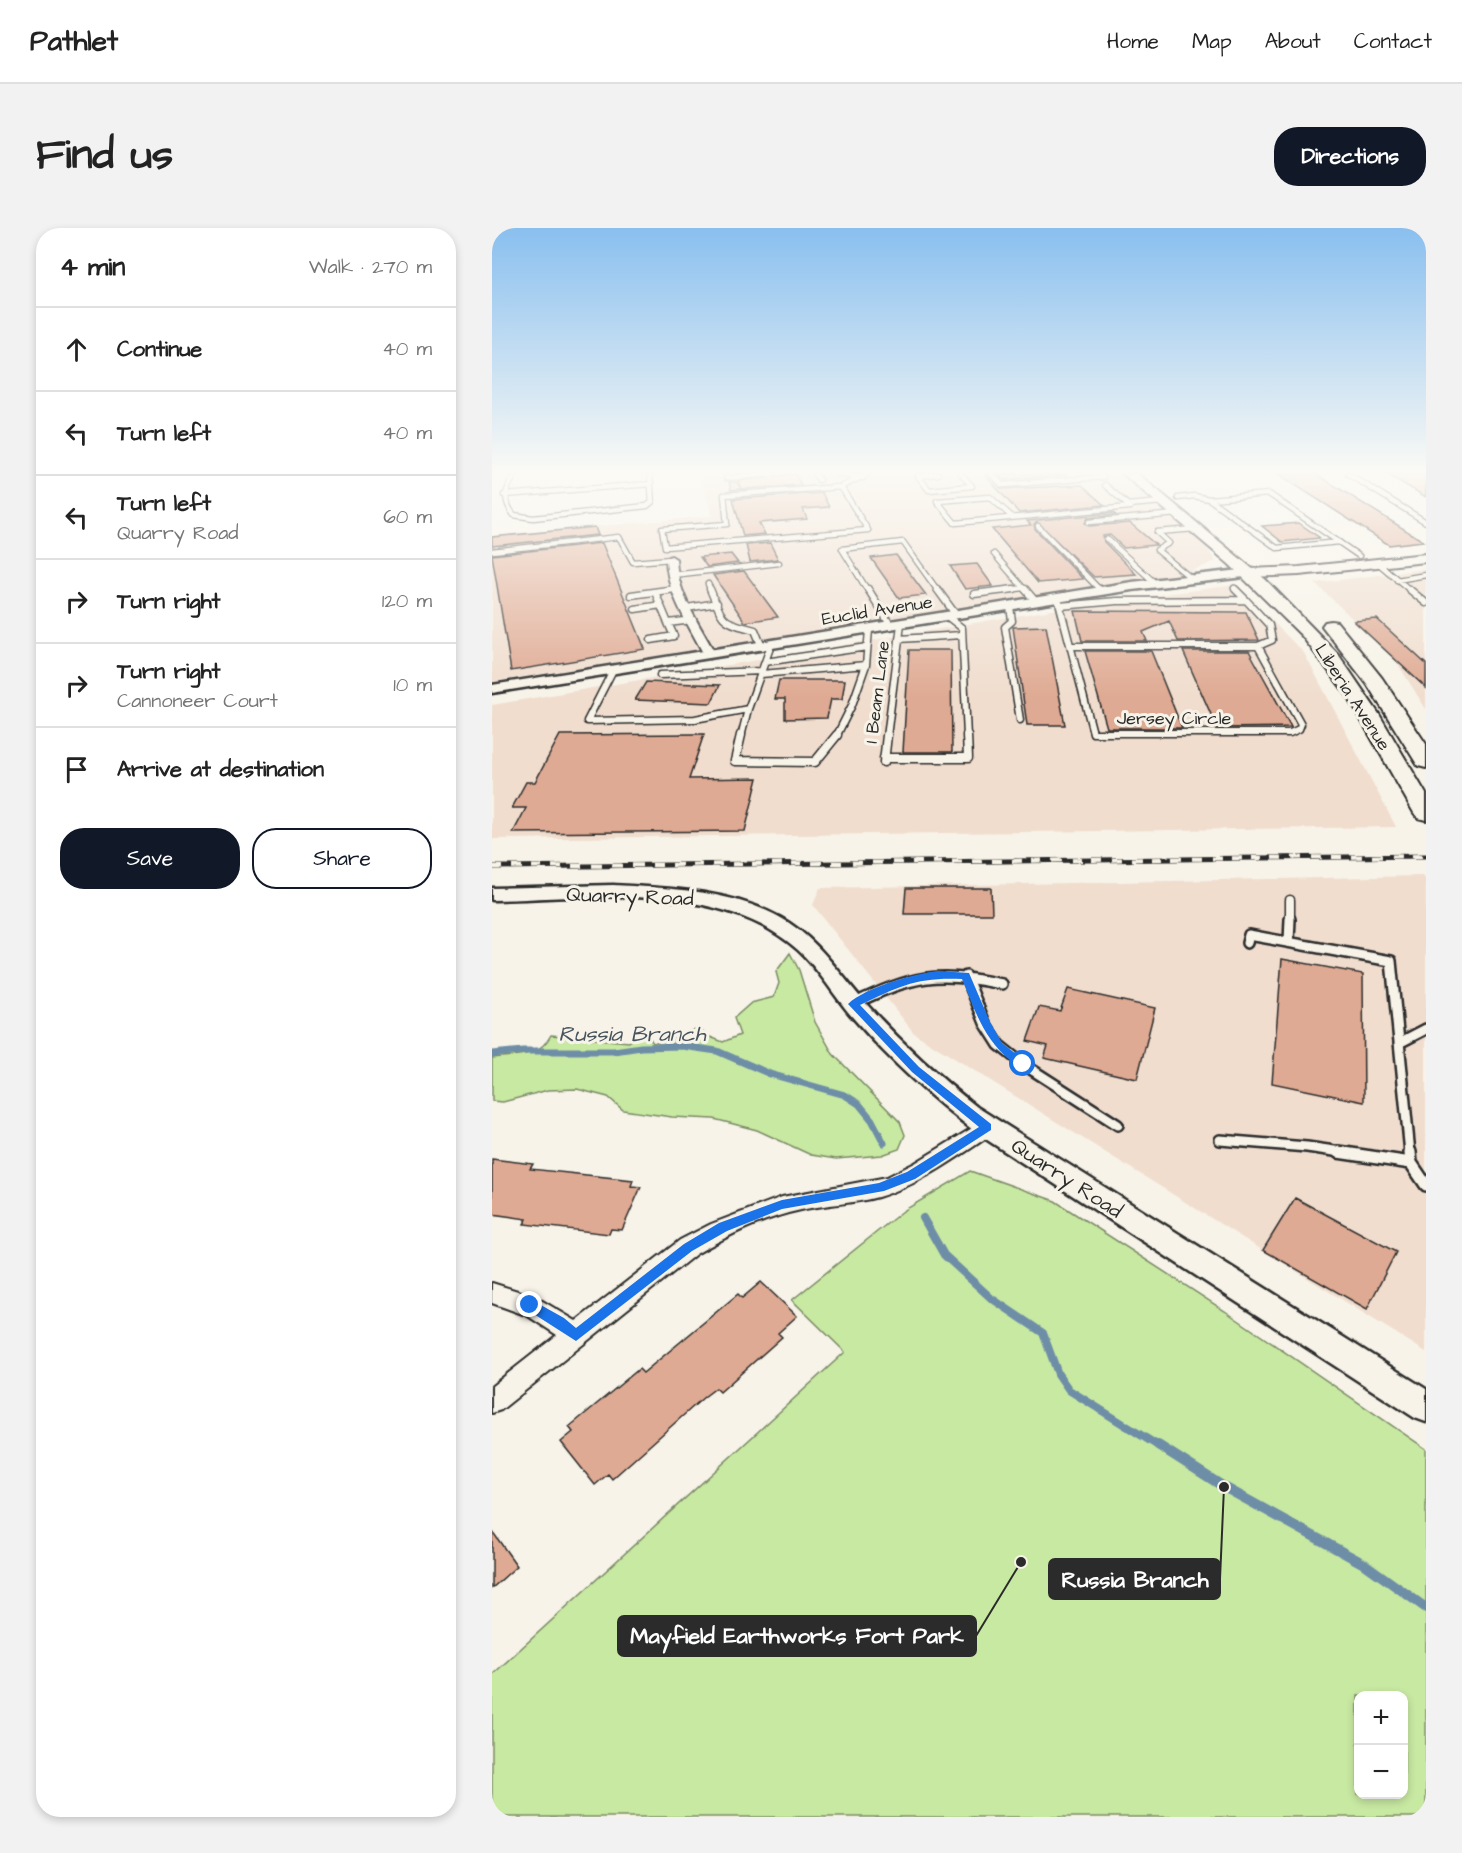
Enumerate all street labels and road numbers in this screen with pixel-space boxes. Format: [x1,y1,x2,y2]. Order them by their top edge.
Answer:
street label: Euclid Avenue [820,589,934,632]
street label: I Beam Lane [859,639,896,745]
street label: Liberia Avenue [1309,639,1397,756]
street label: Jersey Circle [1117,706,1231,732]
street label: Quarry Road [566,880,695,915]
street label: Quarry Road [1004,1131,1128,1227]

